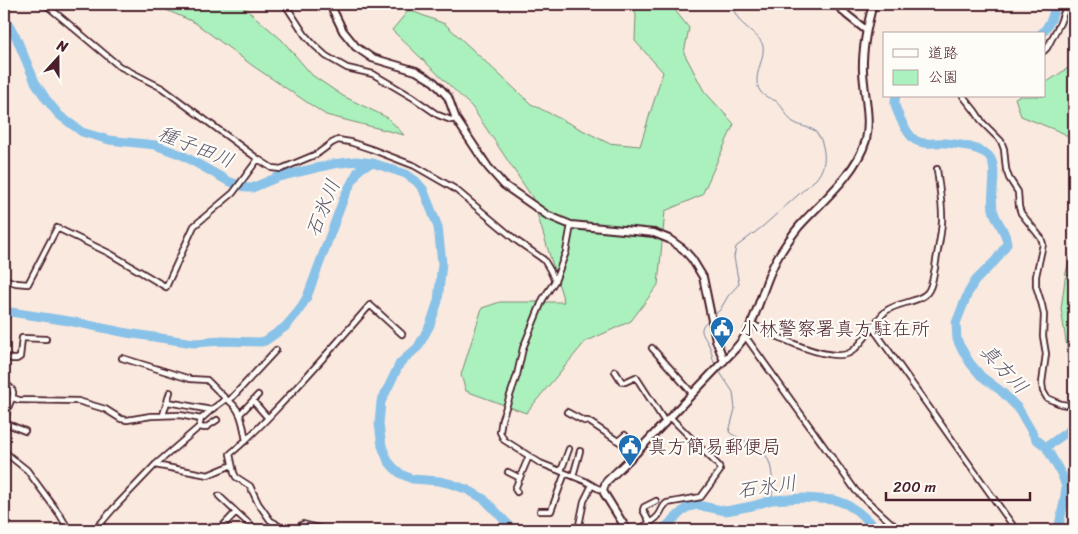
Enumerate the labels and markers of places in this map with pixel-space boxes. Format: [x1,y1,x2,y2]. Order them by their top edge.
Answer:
place label: 小林警察署真方駐在所 [740,312,930,345]
public building icon: 小林警察署真方駐在所 [709,315,735,349]
place label: 真方簡易郵便局 [648,430,781,463]
public building icon: 真方簡易郵便局 [617,433,643,467]

